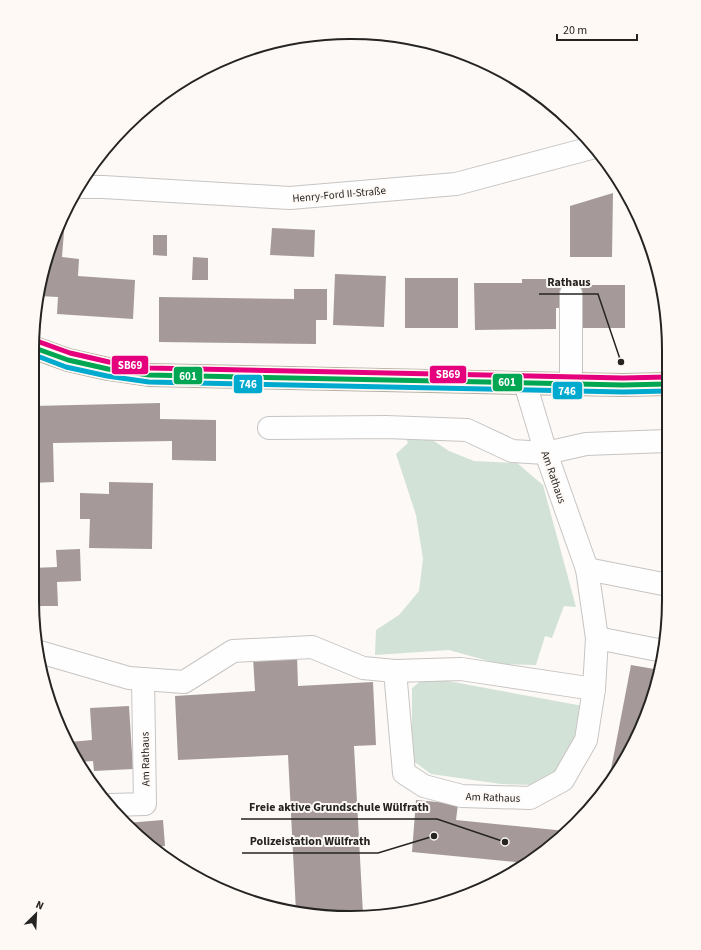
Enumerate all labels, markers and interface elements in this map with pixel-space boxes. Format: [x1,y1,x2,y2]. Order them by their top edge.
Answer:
scale bar [557,16,637,42]
text: 20 m [563,22,587,39]
street label: Henry-Ford II-Straße [292,183,387,206]
callout: Rathaus [539,270,598,294]
text: Rathaus [547,274,591,291]
line badge: SB69 [111,355,149,375]
text: SB69 [118,358,142,373]
line badge: SB69 [429,365,467,384]
line badge: 601 [173,366,203,385]
text: SB69 [436,367,460,382]
text: 601 [179,369,197,384]
line badge: 601 [492,373,523,392]
line badge: 746 [233,374,263,394]
text: 601 [498,375,516,390]
text: 746 [239,377,257,392]
line badge: 746 [552,381,583,400]
text: 746 [558,384,576,399]
street label: Am Rathaus [538,449,570,506]
street label: Am Rathaus [138,731,153,786]
street label: Am Rathaus [465,789,521,806]
callout: Freie aktive Grundschule Wülfrath [241,795,437,819]
text: Freie aktive Grundschule Wülfrath [249,799,429,816]
callout: Polizeistation Wülfrath [242,829,378,853]
text: Polizeistation Wülfrath [250,833,370,850]
north arrow [16,894,56,934]
text: N [33,897,46,914]

